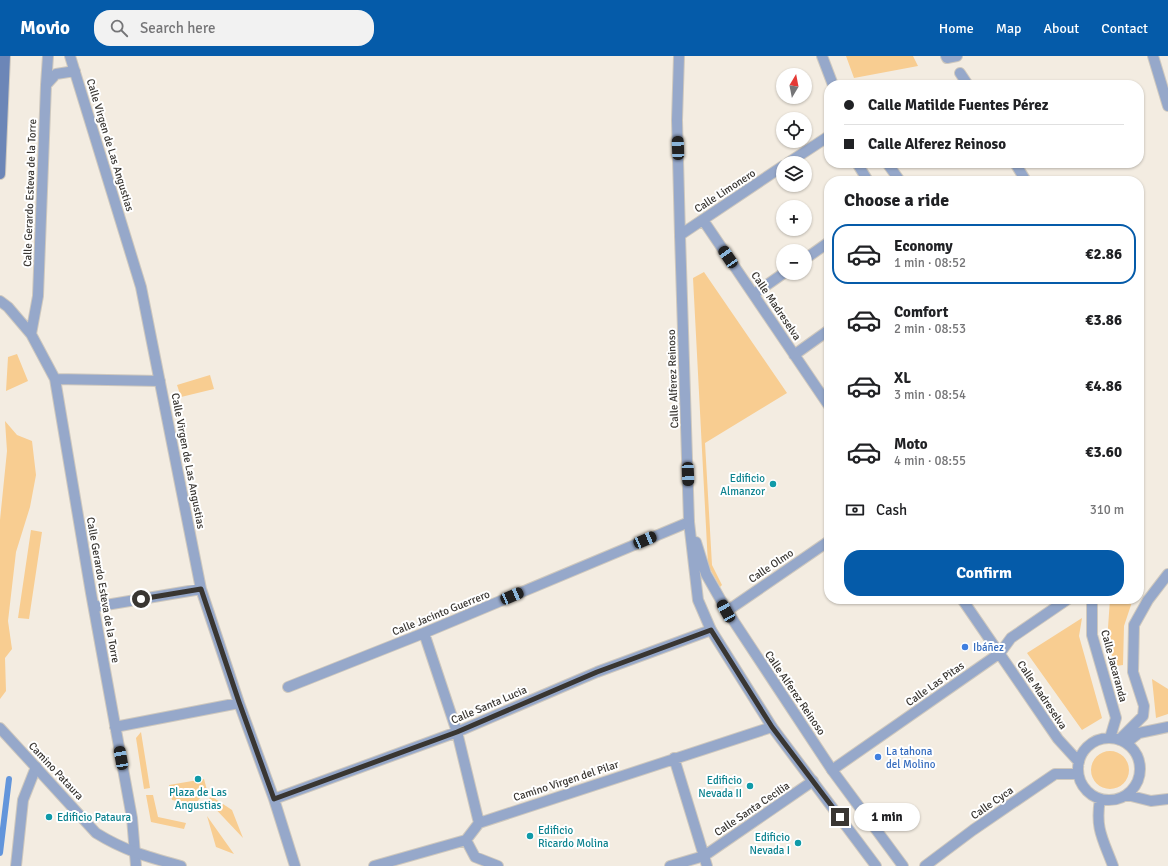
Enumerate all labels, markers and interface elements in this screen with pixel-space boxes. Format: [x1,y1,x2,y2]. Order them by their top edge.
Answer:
search box [94,10,374,46]
text: Movio [20,16,70,40]
icon: search [108,17,130,39]
text: Search here [140,19,216,37]
text: Home [939,20,974,37]
text: Map [996,20,1021,37]
text: About [1043,20,1079,37]
text: Contact [1101,20,1148,37]
north arrow [776,68,812,104]
map controls [776,68,812,280]
street label: Calle Virgen de Las Angustias [84,77,136,213]
text: Calle Matilde Fuentes Pérez [868,96,1048,114]
button: locate [776,112,812,148]
street label: Calle Gerardo Esteva de la Torre [21,119,39,267]
text: Calle Alferez Reinoso [868,135,1006,153]
car [672,136,684,160]
button: layers [776,156,812,192]
street label: Calle Limonero [692,166,758,216]
text: Choose a ride [844,189,949,211]
button: + [776,200,812,236]
icon: car [846,236,882,272]
text: Economy [894,237,953,255]
car [716,244,740,270]
button: − [776,244,812,280]
text: €2.86 [1085,245,1122,263]
text: 1 min · 08:52 [894,255,966,271]
street label: Calle Madreselva [748,269,804,343]
icon: car [846,302,882,338]
text: Comfort [894,303,948,321]
text: €3.86 [1085,311,1122,329]
text: 2 min · 08:53 [894,321,966,337]
street label: Calle Alferez Reinoso [665,329,681,429]
icon: car [846,368,882,404]
text: XL [894,369,911,387]
text: €4.86 [1085,377,1122,395]
text: 3 min · 08:54 [894,387,966,403]
street label: Calle Virgen de Las Angustias [168,392,208,530]
icon: car [846,434,882,470]
text: Moto [894,435,928,453]
text: €3.60 [1085,443,1122,461]
text: 4 min · 08:55 [894,453,966,469]
car [682,462,694,486]
place label: Edificio Almanzor [720,472,765,498]
marker: Edificio Almanzor [768,479,778,489]
icon: cash [844,499,866,521]
text: Cash [876,501,907,519]
text: 310 m [1090,502,1124,518]
street label: Calle Gerardo Esteva de la Torre [84,516,122,664]
car [632,530,658,550]
street label: Calle Olmo [746,546,796,586]
button: Confirm [844,550,1124,596]
car [499,586,525,606]
street label: Calle Jacinto Guerrero [390,587,492,639]
route start [132,590,150,608]
car [715,598,737,624]
street label: Calle Jacaranda [1098,628,1130,704]
place label: Ibáñez [973,641,1004,654]
marker: Ibáñez [960,642,970,652]
street label: Calle Alferez Reinoso [762,648,828,738]
street label: Calle Madreselva [1014,658,1070,732]
street label: Calle Las Pitas [903,659,967,709]
street label: Calle Santa Lucia [449,683,529,727]
street label: Camino Pataura [26,739,86,803]
car [113,745,129,771]
place label: La tahona del Molino [886,745,936,771]
marker: La tahona del Molino [873,752,883,762]
street label: Camino Virgen del Pilar [512,758,620,804]
marker: Plaza de Las Angustias [193,774,203,784]
place label: Edificio Nevada II [698,774,742,800]
street label: Calle Santa Cecilia [712,779,792,839]
marker: Edificio Nevada II [745,781,755,791]
street label: Calle Cyca [968,783,1016,822]
place label: Plaza de Las Angustias [169,786,227,812]
callout: 1 min [854,803,920,831]
route end [831,808,849,826]
text: 1 min [871,809,903,825]
place label: Edificio Pataura [57,811,132,824]
marker: Edificio Pataura [44,812,54,822]
place label: Edificio Ricardo Molina [538,824,609,850]
marker: Edificio Ricardo Molina [525,831,535,841]
place label: Edificio Nevada I [750,831,790,857]
marker: Edificio Nevada I [793,838,803,848]

